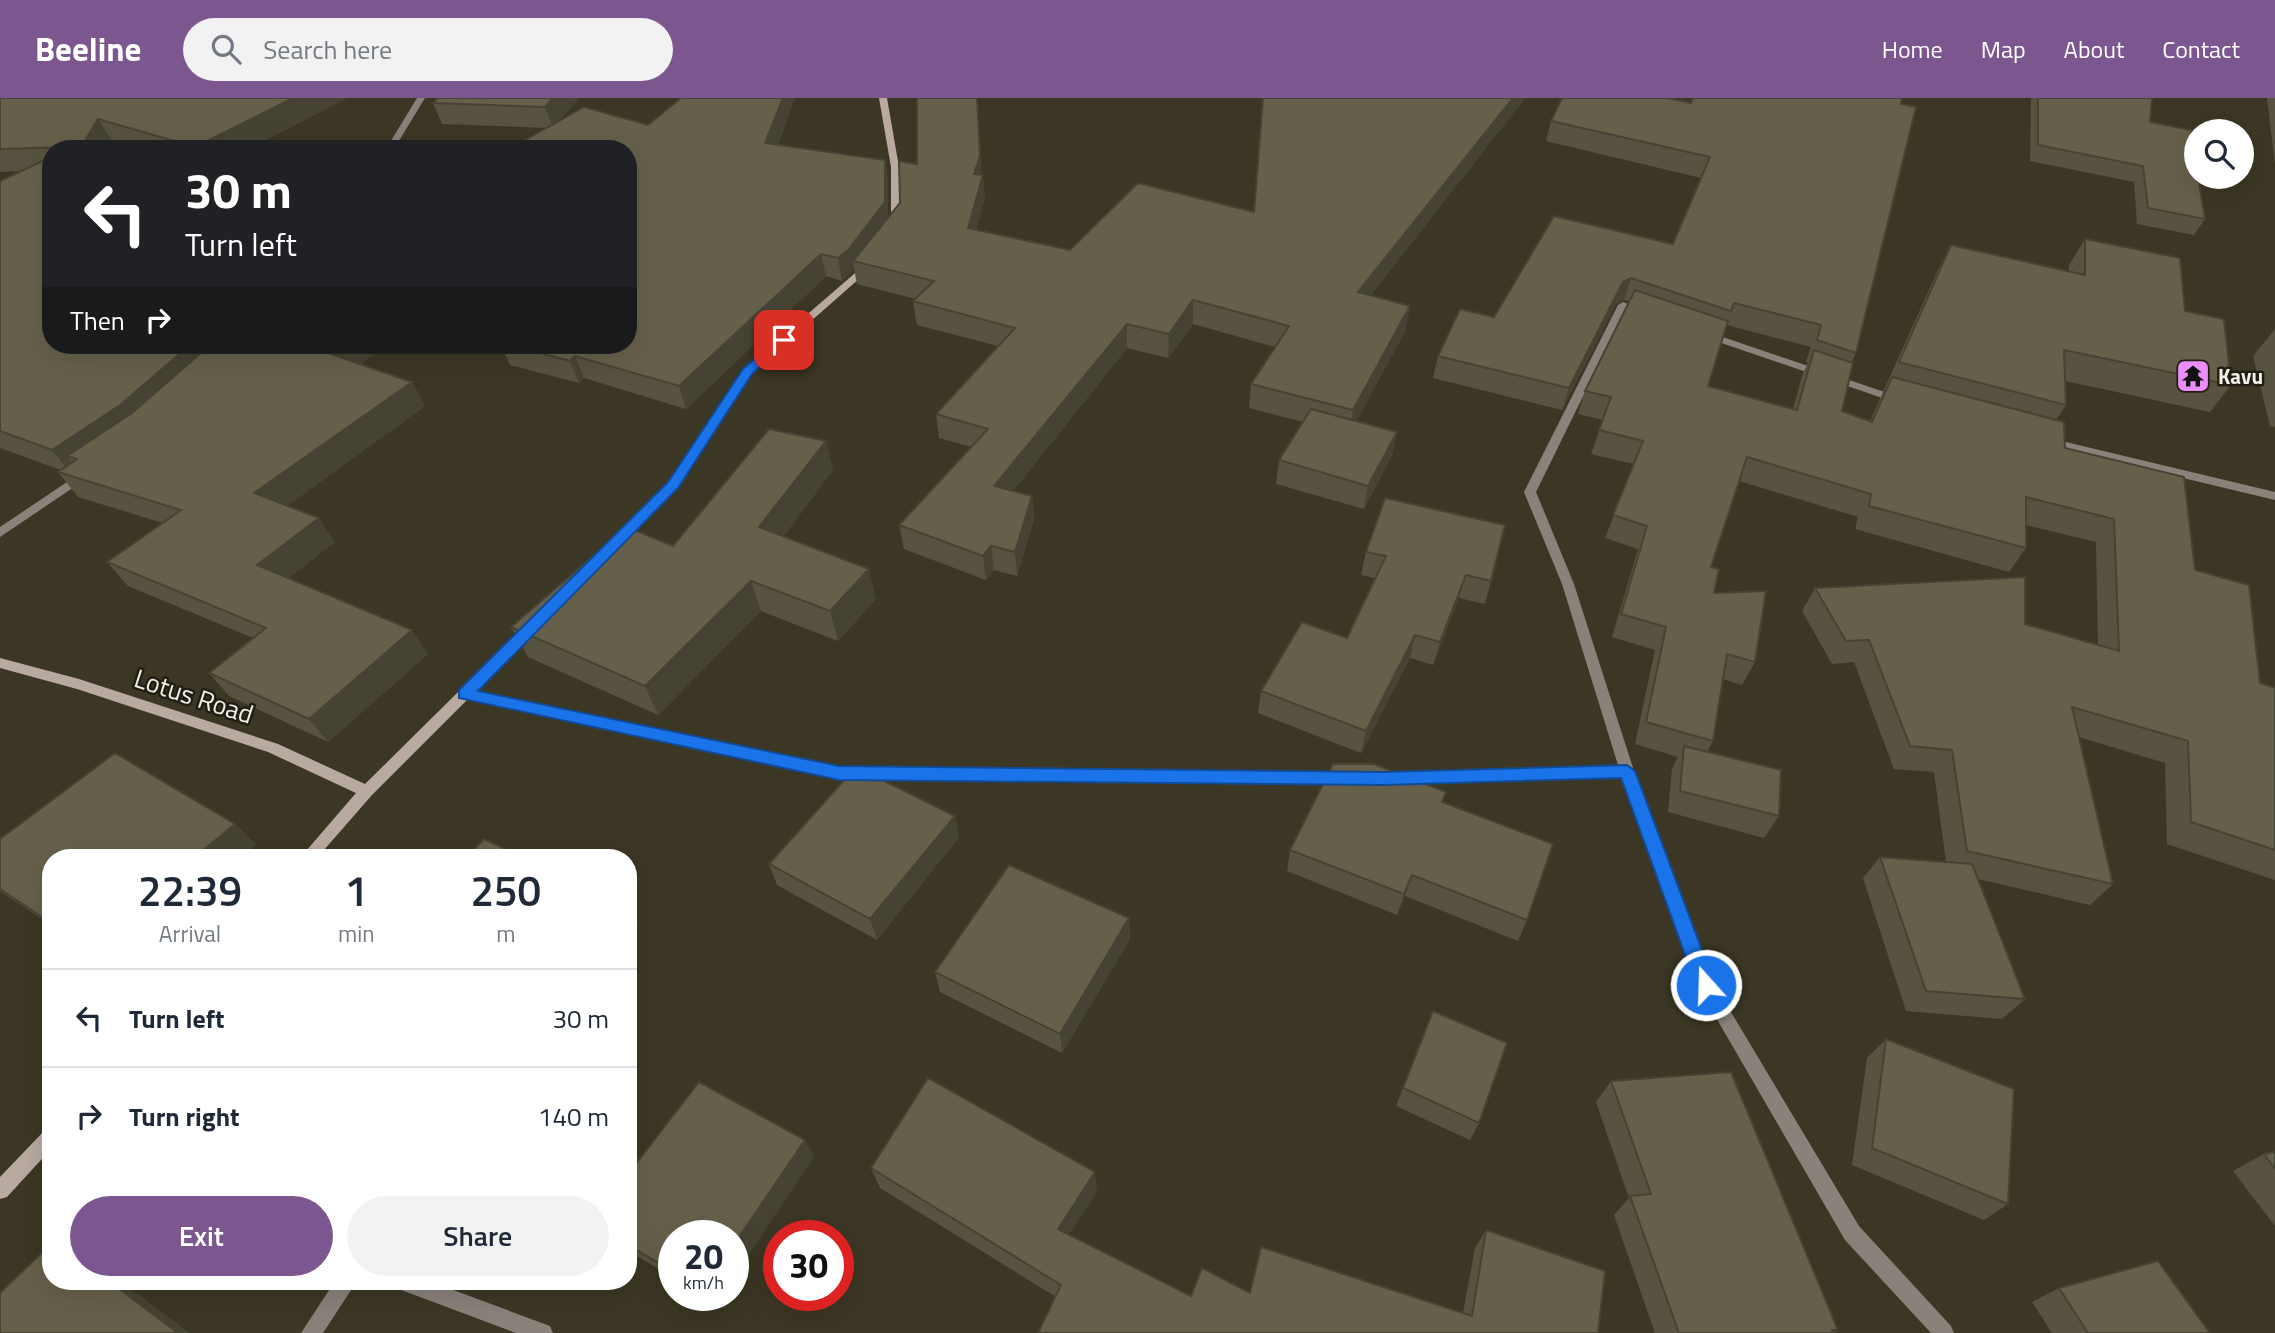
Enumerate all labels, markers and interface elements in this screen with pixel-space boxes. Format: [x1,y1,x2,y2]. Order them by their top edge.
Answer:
search box [183,18,673,81]
text: Beeline [35,24,141,74]
icon: search [207,30,245,68]
text: Search here [263,30,392,69]
text: Home [1882,31,1943,67]
text: Map [1981,31,2026,67]
text: About [2064,31,2124,67]
text: Contact [2162,31,2240,67]
map controls [2184,119,2254,189]
button: search [2184,119,2254,189]
text: 30 m [185,152,292,227]
icon: left [70,168,161,259]
text: Turn left [185,220,297,268]
text: Then [70,301,125,340]
icon: right [139,301,177,339]
pin [754,310,814,370]
icon: arrive [765,321,803,359]
temple icon: Kavu [2174,357,2212,395]
place label: Kavu [2218,360,2263,392]
street label: Lotus Road [129,658,259,734]
text: 22:39 [138,858,242,922]
text: 1 [345,858,368,922]
text: 250 [471,858,541,922]
text: Arrival [159,916,221,951]
text: min [338,916,375,951]
text: m [496,916,515,951]
position arrow [1669,948,1743,1022]
icon: left [70,999,108,1037]
text: Turn left [129,999,224,1038]
text: 30 m [552,999,609,1038]
icon: right [70,1097,108,1135]
text: Turn right [129,1097,240,1136]
text: 140 m [538,1097,609,1136]
button: Exit [70,1196,333,1276]
button: Share [347,1196,609,1276]
speed limit sign: 30 [763,1220,854,1311]
text: 20 [684,1229,723,1283]
text: km/h [683,1269,724,1296]

